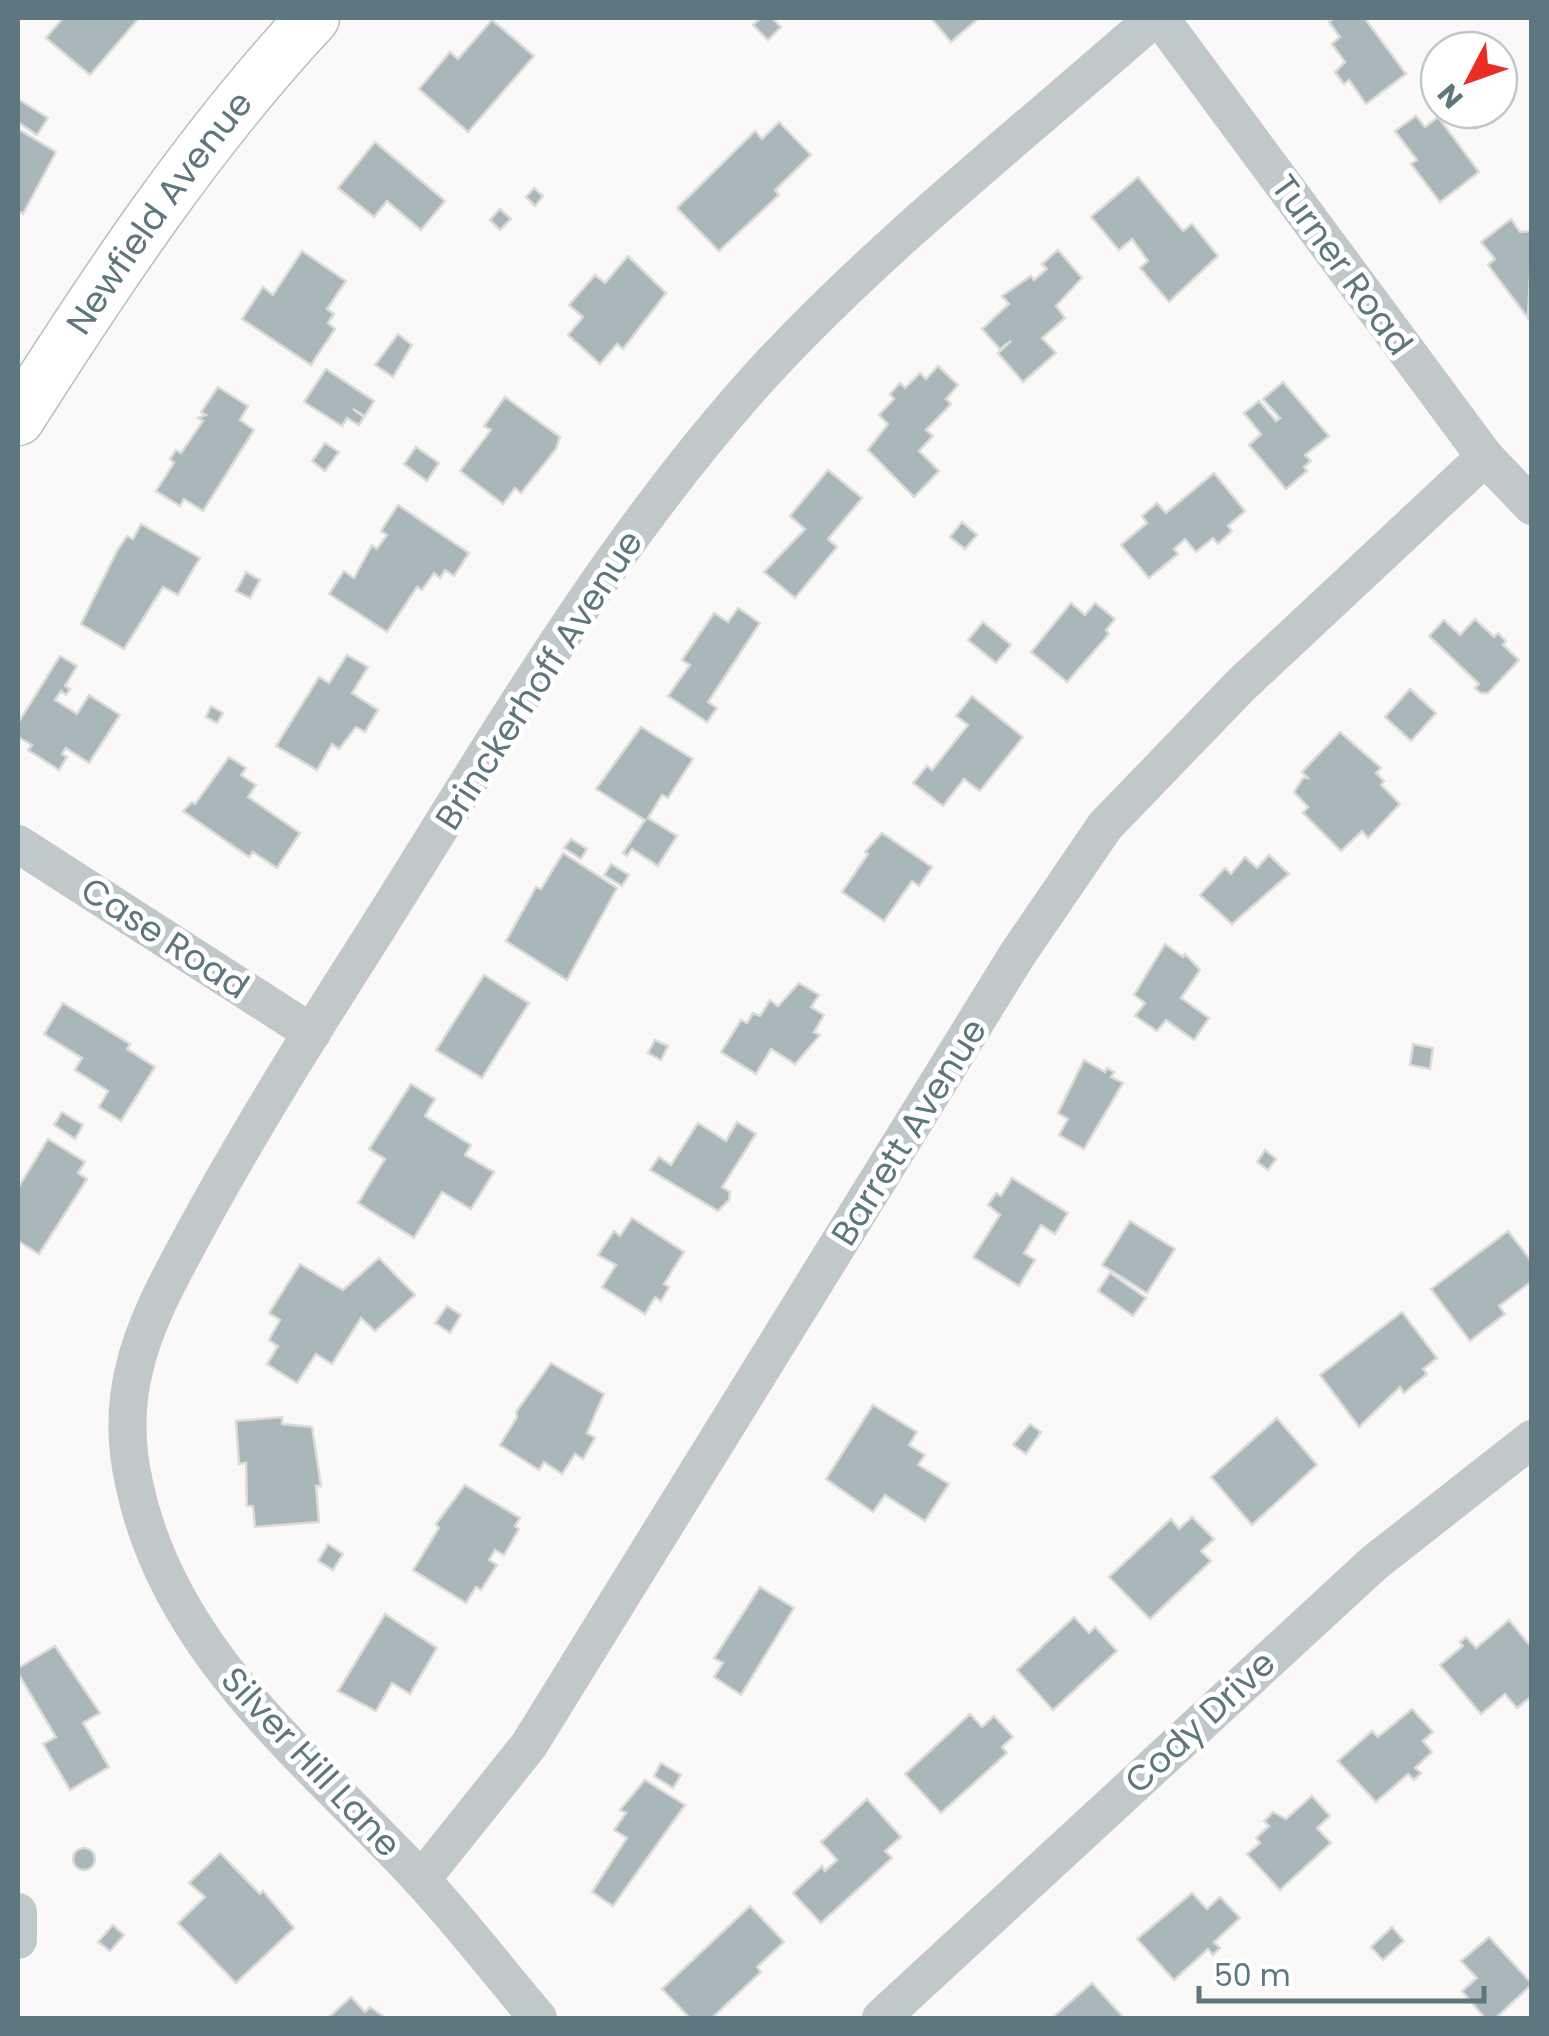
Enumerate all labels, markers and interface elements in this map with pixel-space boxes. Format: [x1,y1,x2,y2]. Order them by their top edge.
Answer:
north arrow [1419,30,1519,130]
text: N [1429,75,1472,117]
street label: Newfield Avenue [54,80,263,344]
street label: Turner Road [1260,165,1424,365]
street label: Brinckerhoff Avenue [423,520,654,839]
street label: Case Road [72,865,259,1010]
street label: Barrett Avenue [819,1009,998,1255]
street label: Cody Drive [1114,1639,1286,1804]
street label: Silver Hill Lane [210,1656,412,1868]
scale bar [1199,1941,1484,2003]
text: 50 m [1214,1954,1291,1997]

